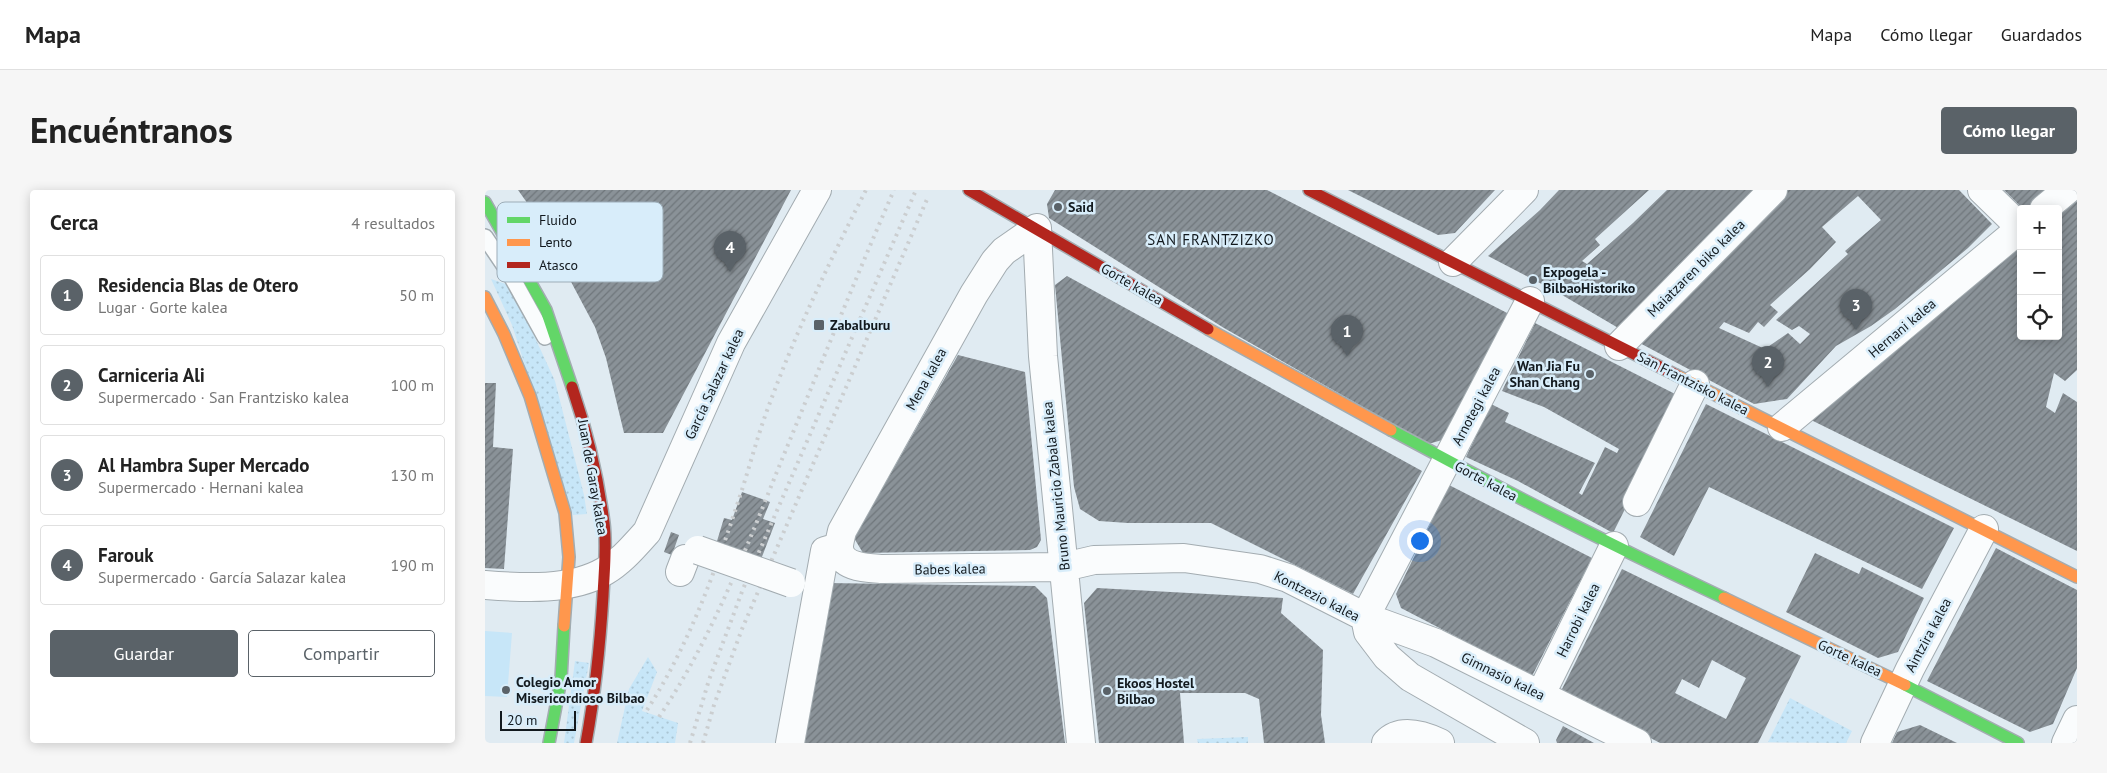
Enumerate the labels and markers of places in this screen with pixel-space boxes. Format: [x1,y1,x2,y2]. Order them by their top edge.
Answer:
place label: Said [1068,198,1094,216]
marker: Said [1052,201,1064,213]
pin: 4 [714,231,746,272]
place label: Expogela - BilbaoHistoriko [1543,263,1636,297]
marker: Expogela - BilbaoHistoriko [1527,274,1539,286]
pin: 3 [1840,289,1872,330]
pin: 1 [1331,315,1363,356]
place label: Zabalburu [830,316,890,334]
marker: Zabalburu [812,318,826,332]
pin: 2 [1752,346,1784,387]
place label: Wan Jia Fu Shan Chang [1509,357,1580,391]
marker: Wan Jia Fu Shan Chang [1584,368,1596,380]
place label: Colegio Amor Misericordioso Bilbao [516,673,645,707]
place label: Ekoos Hostel Bilbao [1117,674,1195,708]
marker: Colegio Amor Misericordioso Bilbao [500,684,512,696]
marker: Ekoos Hostel Bilbao [1101,685,1113,697]

